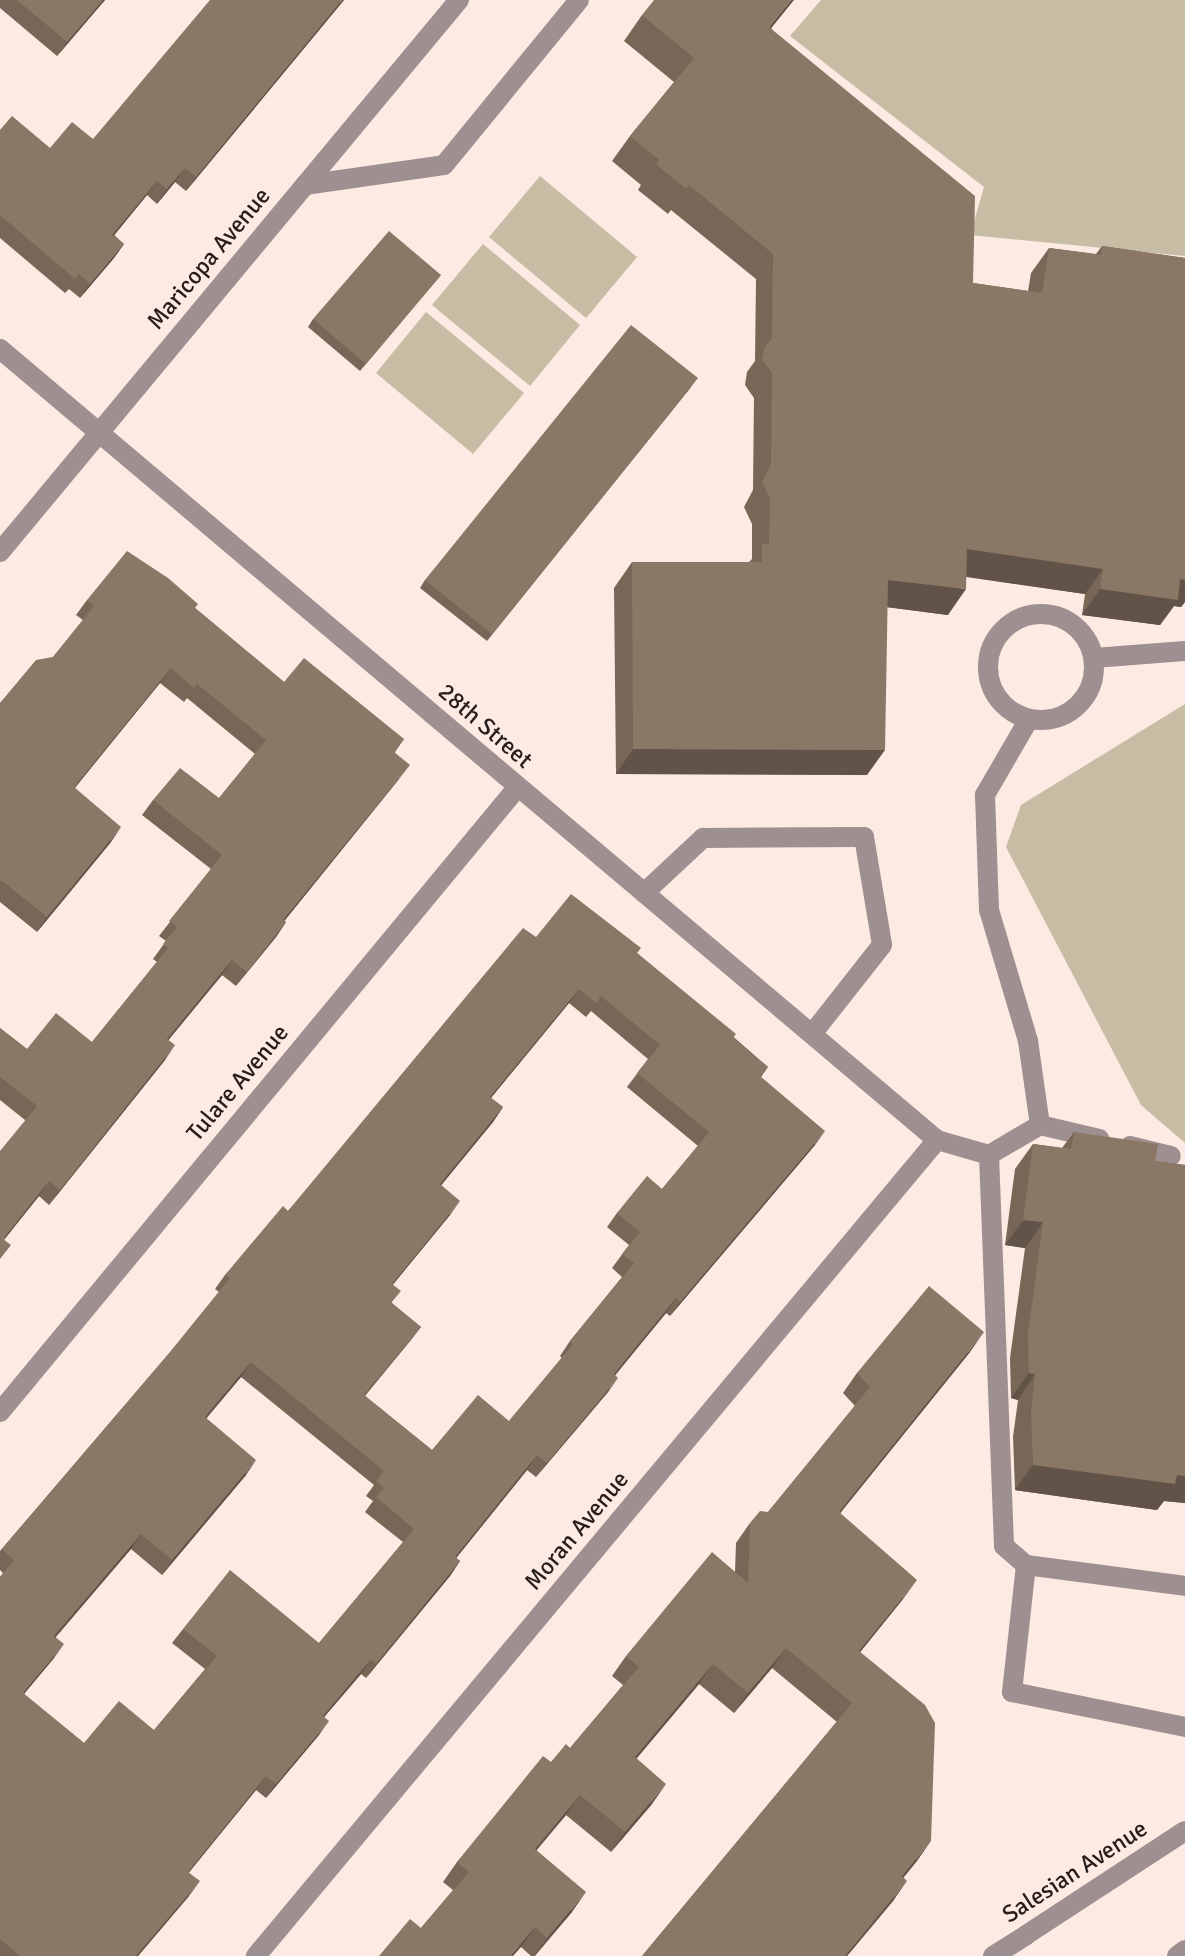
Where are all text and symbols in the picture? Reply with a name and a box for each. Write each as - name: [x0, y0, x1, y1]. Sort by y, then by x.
- street label: Maricopa Avenue: [141, 182, 277, 336]
- street label: 28th Street: [432, 677, 538, 775]
- street label: Tulare Avenue: [181, 1019, 295, 1147]
- street label: Moran Avenue: [519, 1466, 635, 1596]
- street label: Salesian Avenue: [997, 1814, 1153, 1930]

